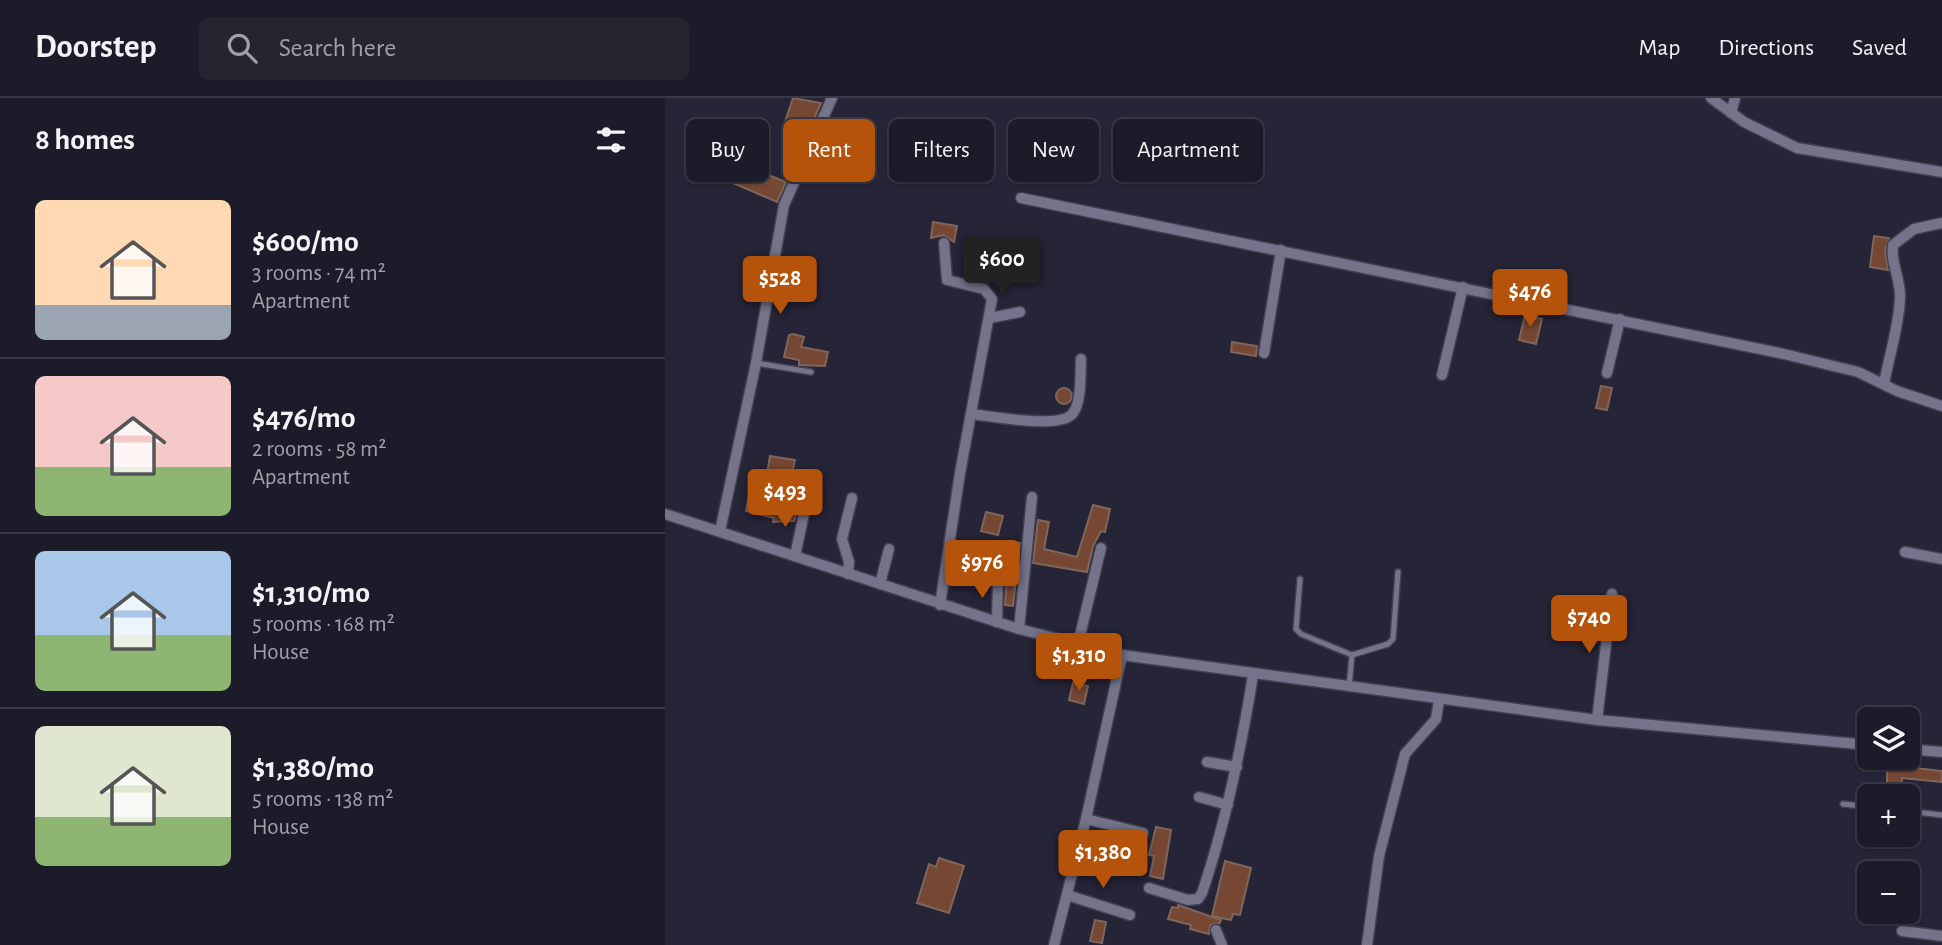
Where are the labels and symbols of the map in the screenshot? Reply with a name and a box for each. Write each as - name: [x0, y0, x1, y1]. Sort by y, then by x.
- pin: $600: [961, 238, 1043, 297]
- pin: $528: [739, 256, 821, 316]
- pin: $476: [1489, 270, 1571, 329]
- pin: $493: [744, 470, 826, 529]
- pin: $976: [941, 540, 1023, 600]
- pin: $740: [1548, 596, 1630, 655]
- pin: $1,310: [1022, 634, 1136, 693]
- pin: $1,380: [1046, 830, 1160, 890]

